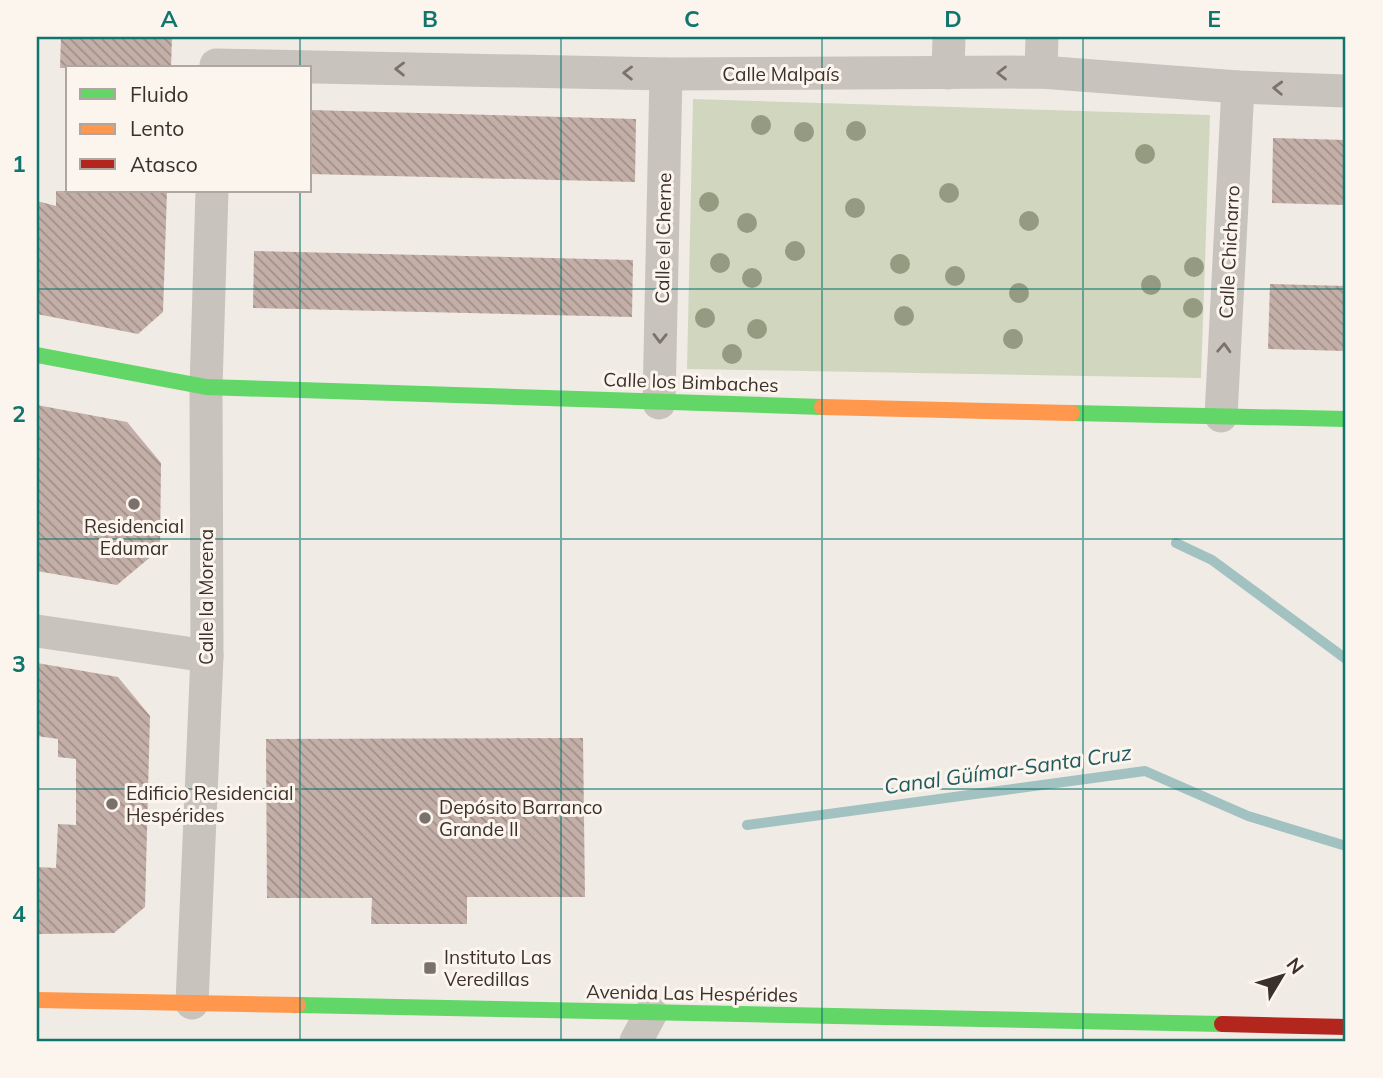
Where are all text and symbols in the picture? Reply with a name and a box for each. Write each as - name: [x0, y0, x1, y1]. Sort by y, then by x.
- text: A: [160, 4, 178, 33]
- text: B: [422, 4, 438, 33]
- text: C: [684, 4, 700, 33]
- text: D: [944, 4, 962, 33]
- text: E: [1207, 4, 1221, 33]
- one-way arrow: [394, 61, 405, 77]
- street label: Calle Malpaís: [722, 62, 840, 86]
- one-way arrow: [996, 65, 1007, 81]
- legend: [66, 66, 312, 192]
- one-way arrow: [622, 66, 633, 81]
- text: Fluido: [130, 81, 189, 107]
- one-way arrow: [1272, 81, 1283, 96]
- text: Lento: [130, 115, 184, 141]
- text: 1: [12, 149, 26, 178]
- text: Atasco: [130, 151, 198, 177]
- street label: Calle el Cherne: [650, 172, 676, 304]
- street label: Calle Chicharro: [1214, 185, 1244, 319]
- one-way arrow: [653, 333, 668, 344]
- one-way arrow: [1217, 342, 1232, 353]
- street label: Calle los Bimbaches: [603, 367, 779, 397]
- text: 2: [12, 399, 26, 428]
- marker: Residencial Edumar: [126, 496, 142, 512]
- place label: Residencial Edumar: [84, 514, 184, 560]
- street label: Calle la Morena: [194, 529, 218, 665]
- text: 3: [12, 649, 26, 678]
- water label: Canal Güímar-Santa Cruz: [882, 739, 1133, 799]
- place label: Edificio Residencial Hespérides: [126, 781, 294, 827]
- place label: Depósito Barranco Grande II: [439, 795, 603, 841]
- marker: Edificio Residencial Hespérides: [104, 796, 120, 812]
- marker: Depósito Barranco Grande II: [417, 810, 433, 826]
- text: 4: [12, 899, 26, 928]
- north arrow: [1246, 942, 1316, 1012]
- place label: Instituto Las Veredillas: [444, 945, 552, 991]
- text: N: [1282, 952, 1309, 979]
- marker: Instituto Las Veredillas: [422, 960, 438, 976]
- street label: Avenida Las Hespérides: [586, 979, 798, 1007]

